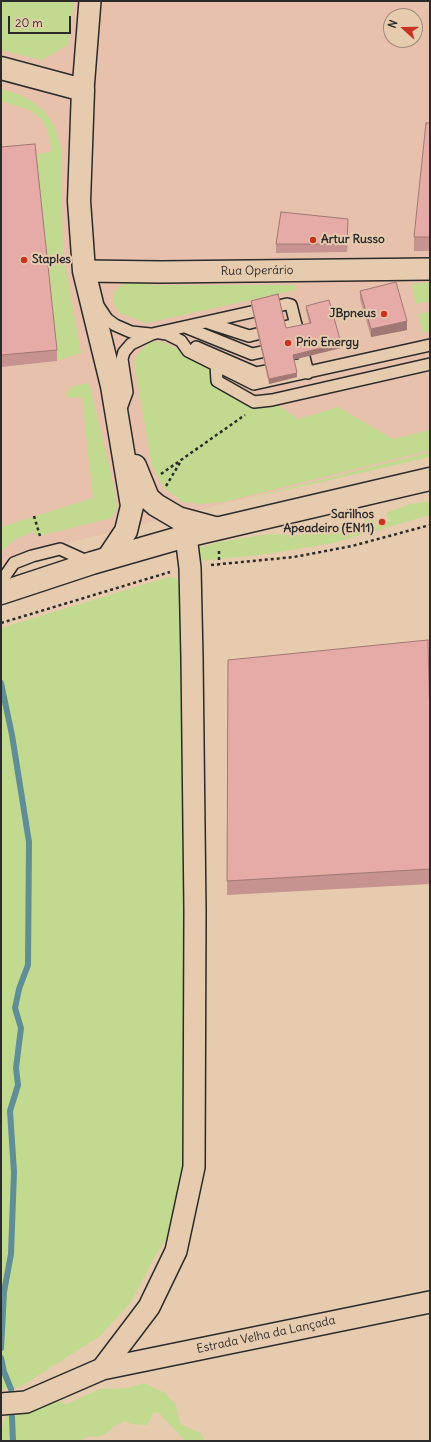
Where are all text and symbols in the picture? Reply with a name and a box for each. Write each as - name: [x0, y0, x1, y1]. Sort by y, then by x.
- scale bar: [10, 8, 73, 34]
- north arrow: [383, 8, 423, 48]
- text: 20 m: [15, 15, 43, 30]
- text: N: [385, 18, 401, 30]
- place label: Artur Russo: [321, 233, 385, 247]
- marker: Artur Russo: [308, 235, 318, 245]
- place label: Staples: [32, 253, 71, 267]
- marker: Staples: [19, 255, 29, 265]
- street label: Rua Operário: [220, 263, 294, 279]
- place label: JBpneus: [329, 307, 376, 321]
- marker: JBpneus: [379, 309, 389, 319]
- place label: Prio Energy: [296, 336, 359, 350]
- marker: Prio Energy: [283, 338, 293, 348]
- place label: Sarilhos Apeadeiro (EN11): [284, 508, 374, 536]
- marker: Sarilhos Apeadeiro (EN11): [377, 517, 387, 527]
- street label: Estrada Velha da Lançada: [195, 1313, 337, 1357]

